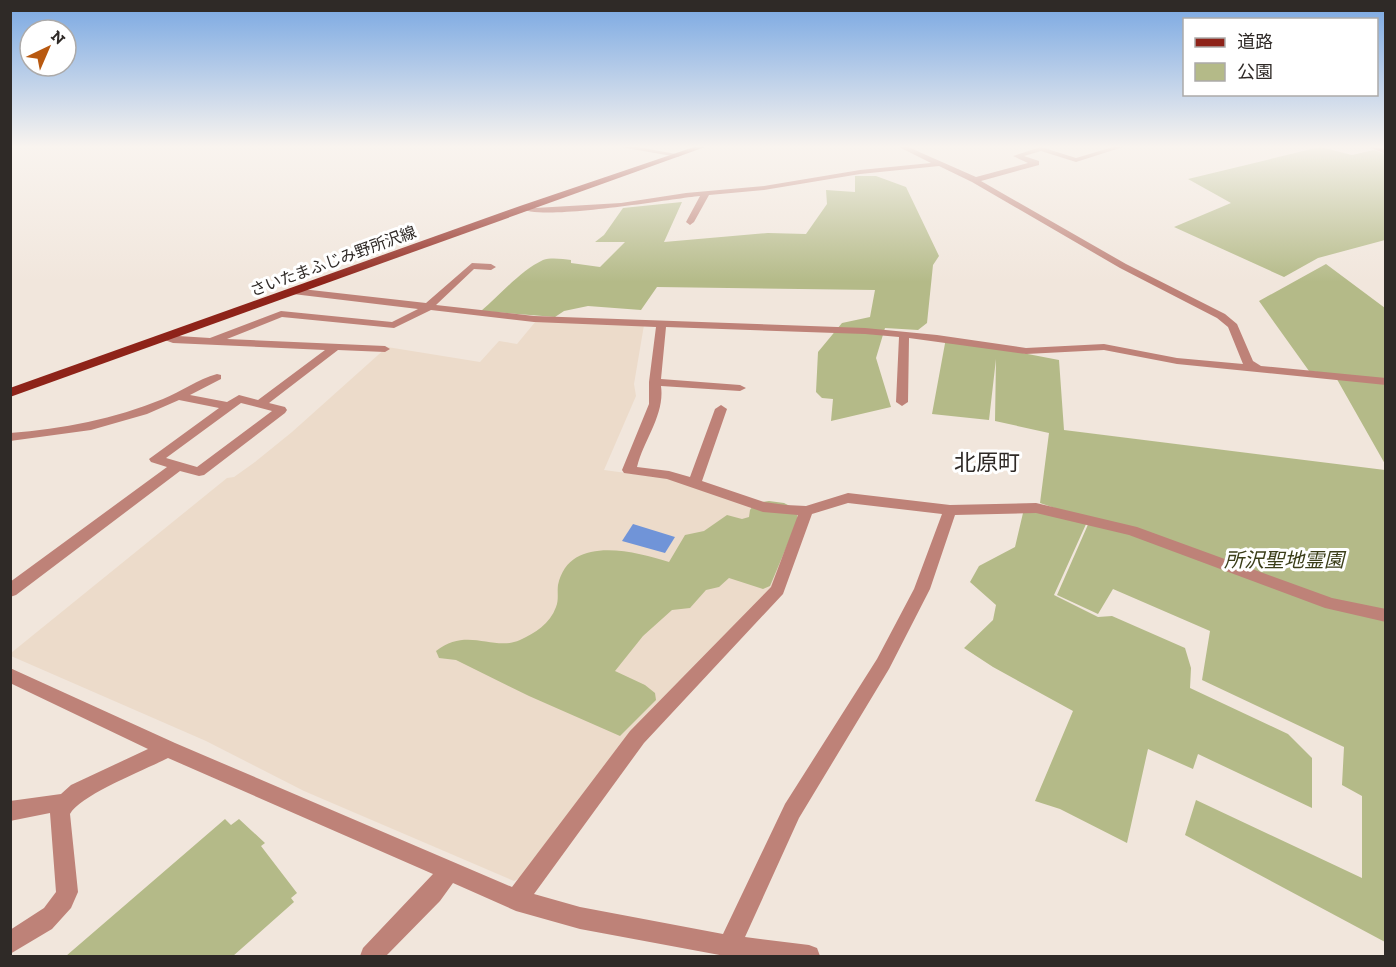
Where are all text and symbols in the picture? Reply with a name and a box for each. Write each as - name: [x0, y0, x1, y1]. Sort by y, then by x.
- north arrow: [18, 18, 78, 78]
- legend: [1183, 18, 1378, 96]
- text: N: [47, 27, 69, 49]
- text: 道路: [1237, 31, 1273, 53]
- text: 公園: [1237, 61, 1273, 83]
- street label: さいたまふじみ野所沢線: [247, 222, 419, 300]
- district label: 北原町: [954, 449, 1020, 476]
- park label: 所沢聖地霊園: [1224, 548, 1347, 572]

